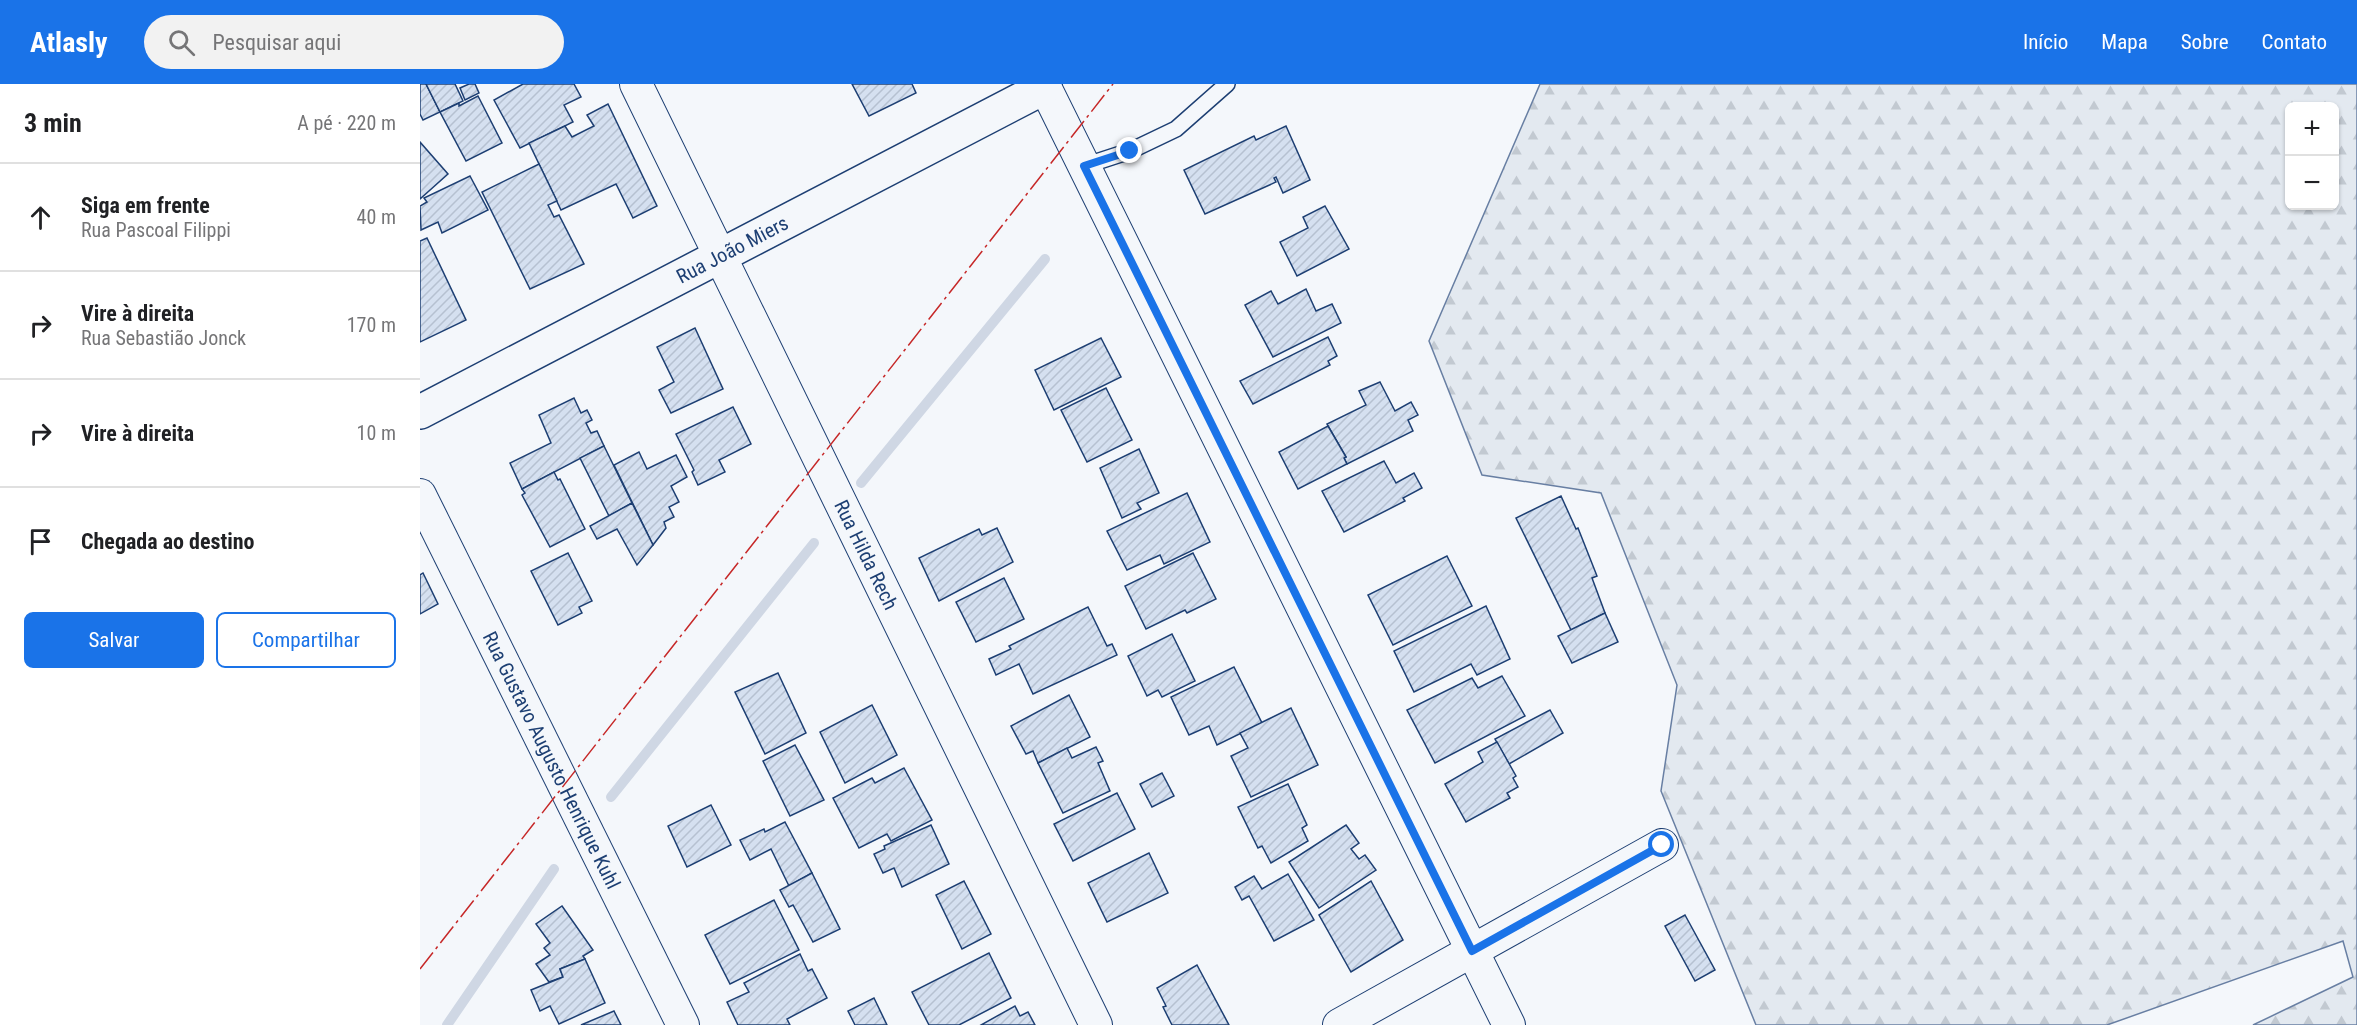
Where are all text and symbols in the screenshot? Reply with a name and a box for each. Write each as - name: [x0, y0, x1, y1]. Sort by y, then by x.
- search box: [144, 15, 564, 69]
- text: Atlasly: [30, 26, 108, 59]
- icon: search: [165, 26, 198, 59]
- text: Pesquisar aqui: [213, 30, 341, 55]
- text: Início: [2023, 30, 2068, 54]
- text: Mapa: [2101, 30, 2148, 54]
- text: Sobre: [2181, 30, 2229, 54]
- text: Contato: [2262, 30, 2327, 54]
- map controls: [2285, 102, 2339, 210]
- button: +: [2285, 102, 2339, 156]
- text: 3 min: [24, 108, 82, 138]
- text: A pé · 220 m: [297, 111, 396, 135]
- route end: [1116, 137, 1142, 163]
- button: −: [2285, 156, 2339, 210]
- text: Siga em frente: [81, 193, 210, 218]
- icon: ahead: [24, 201, 57, 234]
- text: 40 m: [357, 205, 396, 229]
- street label: Rua João Miers: [672, 211, 792, 289]
- text: Rua Pascoal Filippi: [81, 218, 231, 242]
- text: Vire à direita: [81, 301, 194, 326]
- icon: right: [24, 309, 57, 342]
- text: 170 m: [347, 313, 396, 337]
- text: Rua Sebastião Jonck: [81, 326, 246, 350]
- icon: right: [24, 417, 57, 450]
- text: Vire à direita: [81, 421, 194, 446]
- text: 10 m: [357, 421, 396, 445]
- street label: Rua Hilda Rech: [829, 496, 903, 614]
- icon: arrive: [24, 525, 57, 558]
- text: Chegada ao destino: [81, 529, 255, 554]
- button: Salvar: [24, 612, 204, 668]
- button: Compartilhar: [216, 612, 396, 668]
- street label: Rua Gustavo Augusto Henrique Kuhl: [478, 628, 625, 893]
- route start: [1648, 831, 1674, 857]

